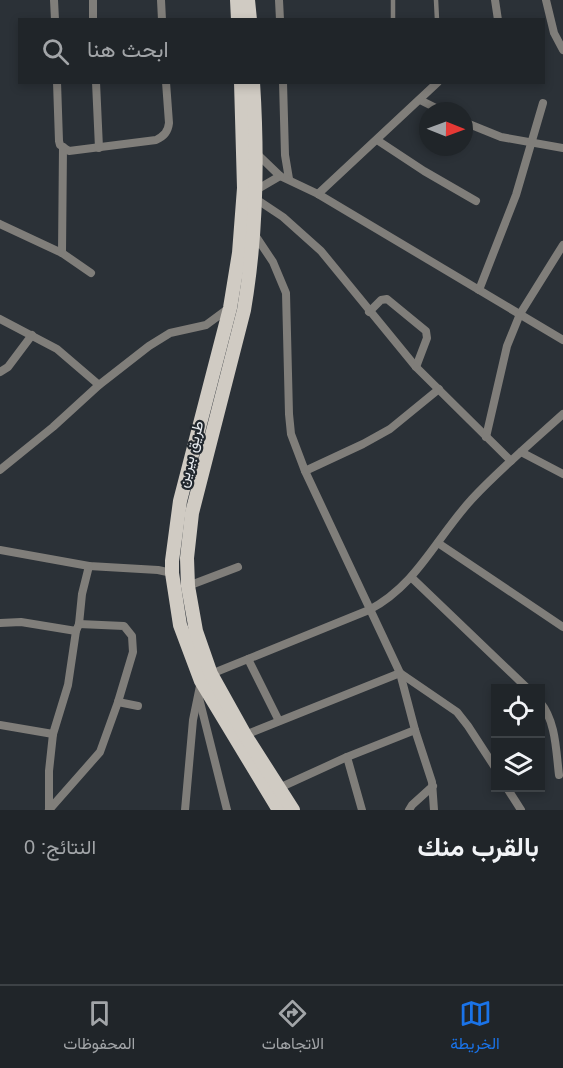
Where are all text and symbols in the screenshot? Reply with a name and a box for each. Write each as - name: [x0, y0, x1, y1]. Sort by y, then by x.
- search box: [18, 18, 545, 84]
- icon: search: [39, 35, 72, 68]
- text: ابحث هنا: [87, 37, 169, 62]
- north arrow: [419, 102, 473, 156]
- street label: طريق بيرين: [174, 419, 208, 490]
- map controls: [491, 684, 545, 792]
- button: locate: [491, 684, 545, 738]
- button: layers: [491, 738, 545, 792]
- text: بالقرب منك: [418, 832, 539, 862]
- text: النتائج: 0: [24, 836, 96, 858]
- tab: المحفوظات: [63, 997, 135, 1058]
- tab: الاتجاهات: [262, 997, 324, 1058]
- tab: الخريطة: [450, 997, 500, 1058]

